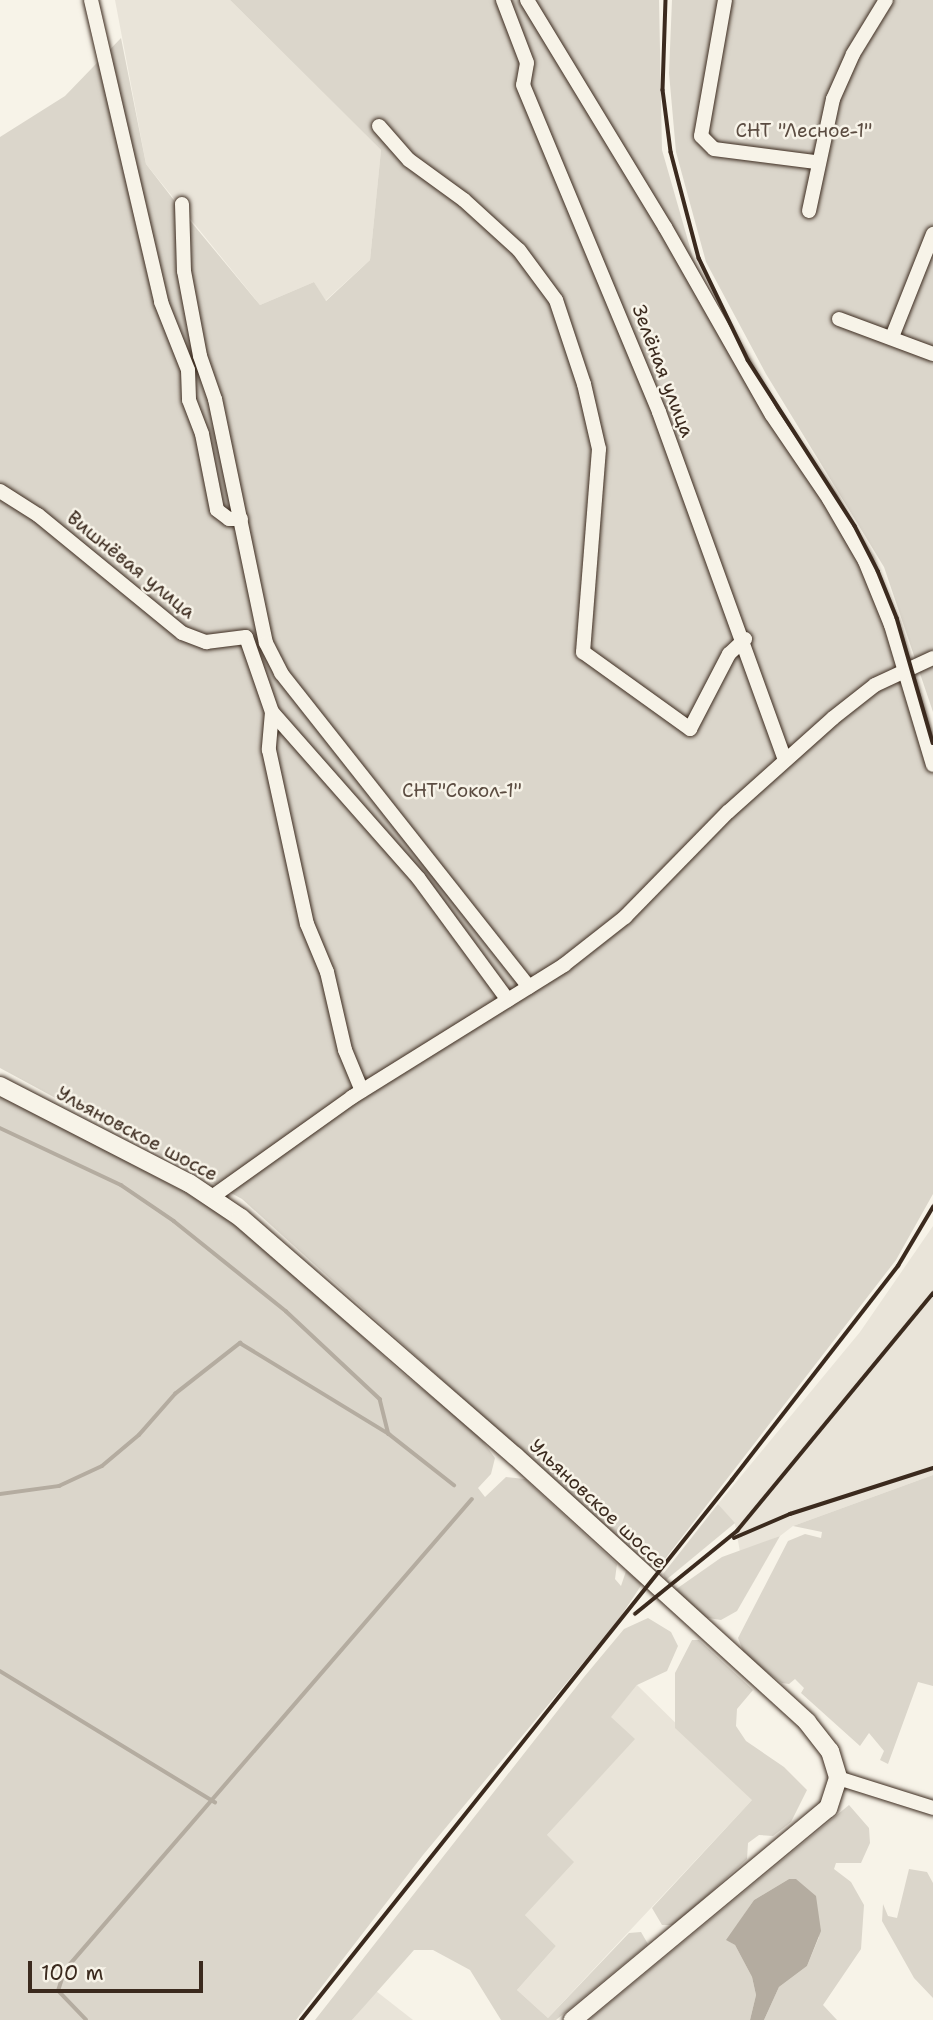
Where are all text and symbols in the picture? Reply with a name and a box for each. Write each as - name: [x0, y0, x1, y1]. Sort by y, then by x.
- park label: СНТ "Лесное-1": [735, 120, 873, 142]
- street label: Зелёная улица: [627, 301, 699, 441]
- street label: Вишнёвая улица: [62, 506, 200, 624]
- park label: СНТ"Сокол-1": [402, 780, 522, 802]
- street label: Ульяновское шоссе: [53, 1082, 221, 1186]
- street label: Ульяновское шоссе: [525, 1435, 671, 1573]
- scale bar: [32, 1946, 206, 1990]
- text: 100 m: [41, 1959, 104, 1987]

